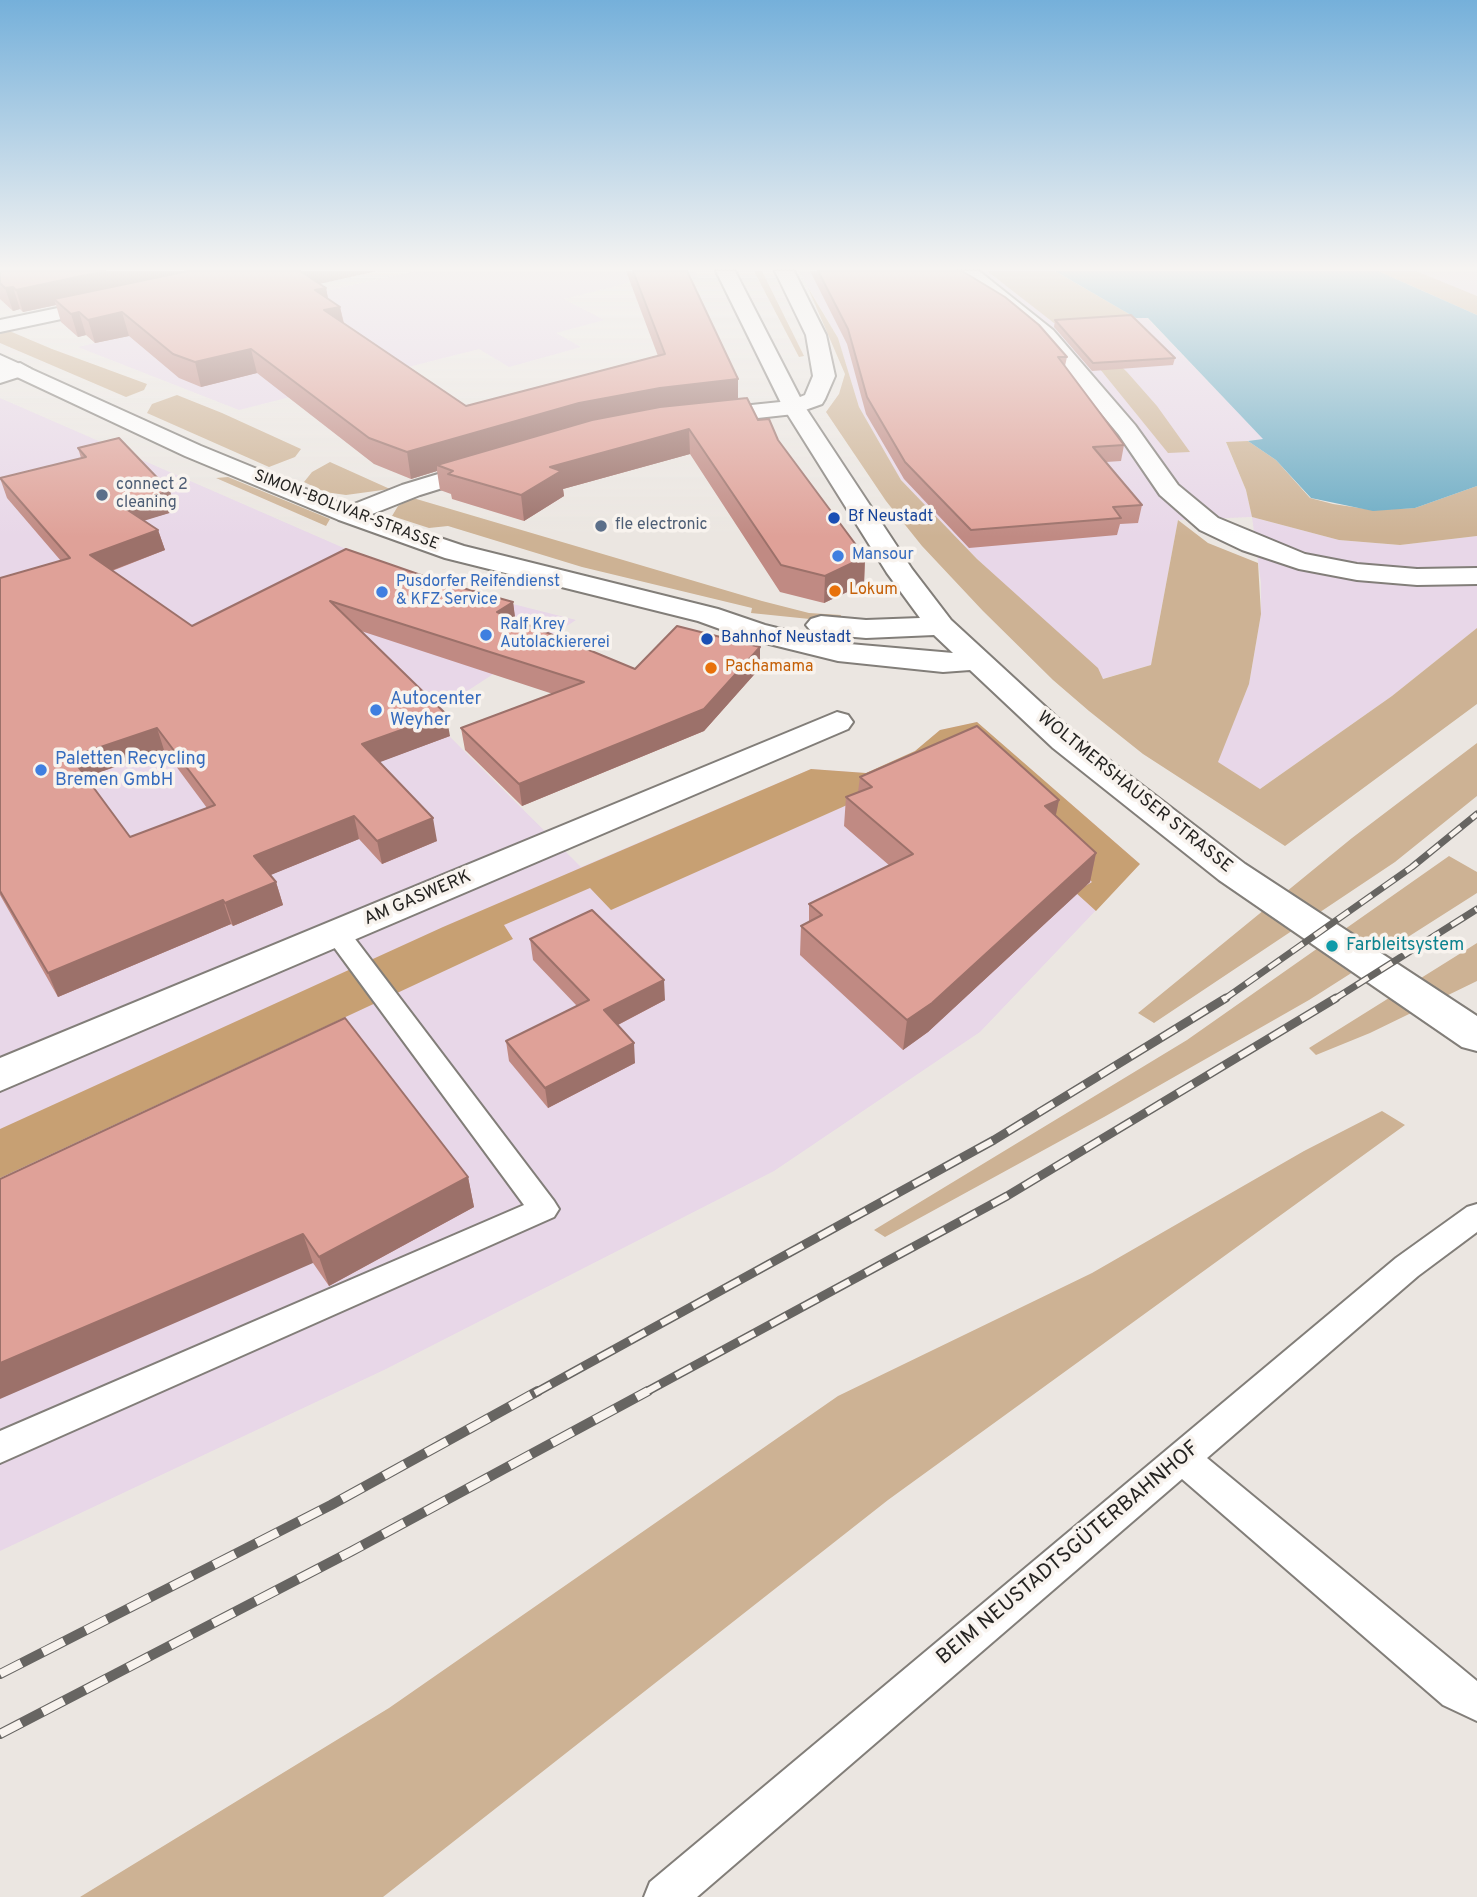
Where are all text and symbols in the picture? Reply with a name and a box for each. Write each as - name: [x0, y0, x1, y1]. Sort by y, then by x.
- street label: SIMON-BOLIVAR-STRASSE: [251, 467, 441, 555]
- place label: connect 2 cleaning: [116, 476, 188, 514]
- marker: connect 2 cleaning: [94, 487, 110, 503]
- place label: Bf Neustadt: [848, 508, 933, 528]
- marker: Bf Neustadt: [826, 510, 842, 526]
- place label: fle electronic: [615, 516, 708, 536]
- marker: fle electronic: [593, 518, 609, 534]
- place label: Mansour: [852, 546, 914, 566]
- marker: Mansour: [830, 548, 846, 564]
- place label: Pusdorfer Reifendienst & KFZ Service: [396, 573, 560, 611]
- place label: Lokum: [849, 581, 898, 601]
- marker: Lokum: [827, 583, 843, 599]
- marker: Pusdorfer Reifendienst & KFZ Service: [374, 584, 390, 600]
- place label: Ralf Krey Autolackiererei: [500, 616, 610, 654]
- marker: Ralf Krey Autolackiererei: [478, 627, 494, 643]
- place label: Bahnhof Neustadt: [721, 629, 851, 649]
- marker: Bahnhof Neustadt: [699, 631, 715, 647]
- place label: Pachamama: [725, 658, 813, 678]
- marker: Pachamama: [703, 660, 719, 676]
- place label: Autocenter Weyher: [390, 689, 482, 732]
- marker: Autocenter Weyher: [368, 702, 384, 718]
- street label: WOLTMERSHAUSER STRASSE: [1032, 707, 1236, 879]
- place label: Paletten Recycling Bremen GmbH: [55, 749, 206, 792]
- marker: Paletten Recycling Bremen GmbH: [33, 762, 49, 778]
- street label: AM GASWERK: [361, 867, 475, 931]
- place label: Farbleitsystem: [1346, 935, 1464, 957]
- marker: Farbleitsystem: [1324, 938, 1340, 954]
- street label: BEIM NEUSTADTSGÜTERBAHNHOF: [933, 1437, 1205, 1671]

